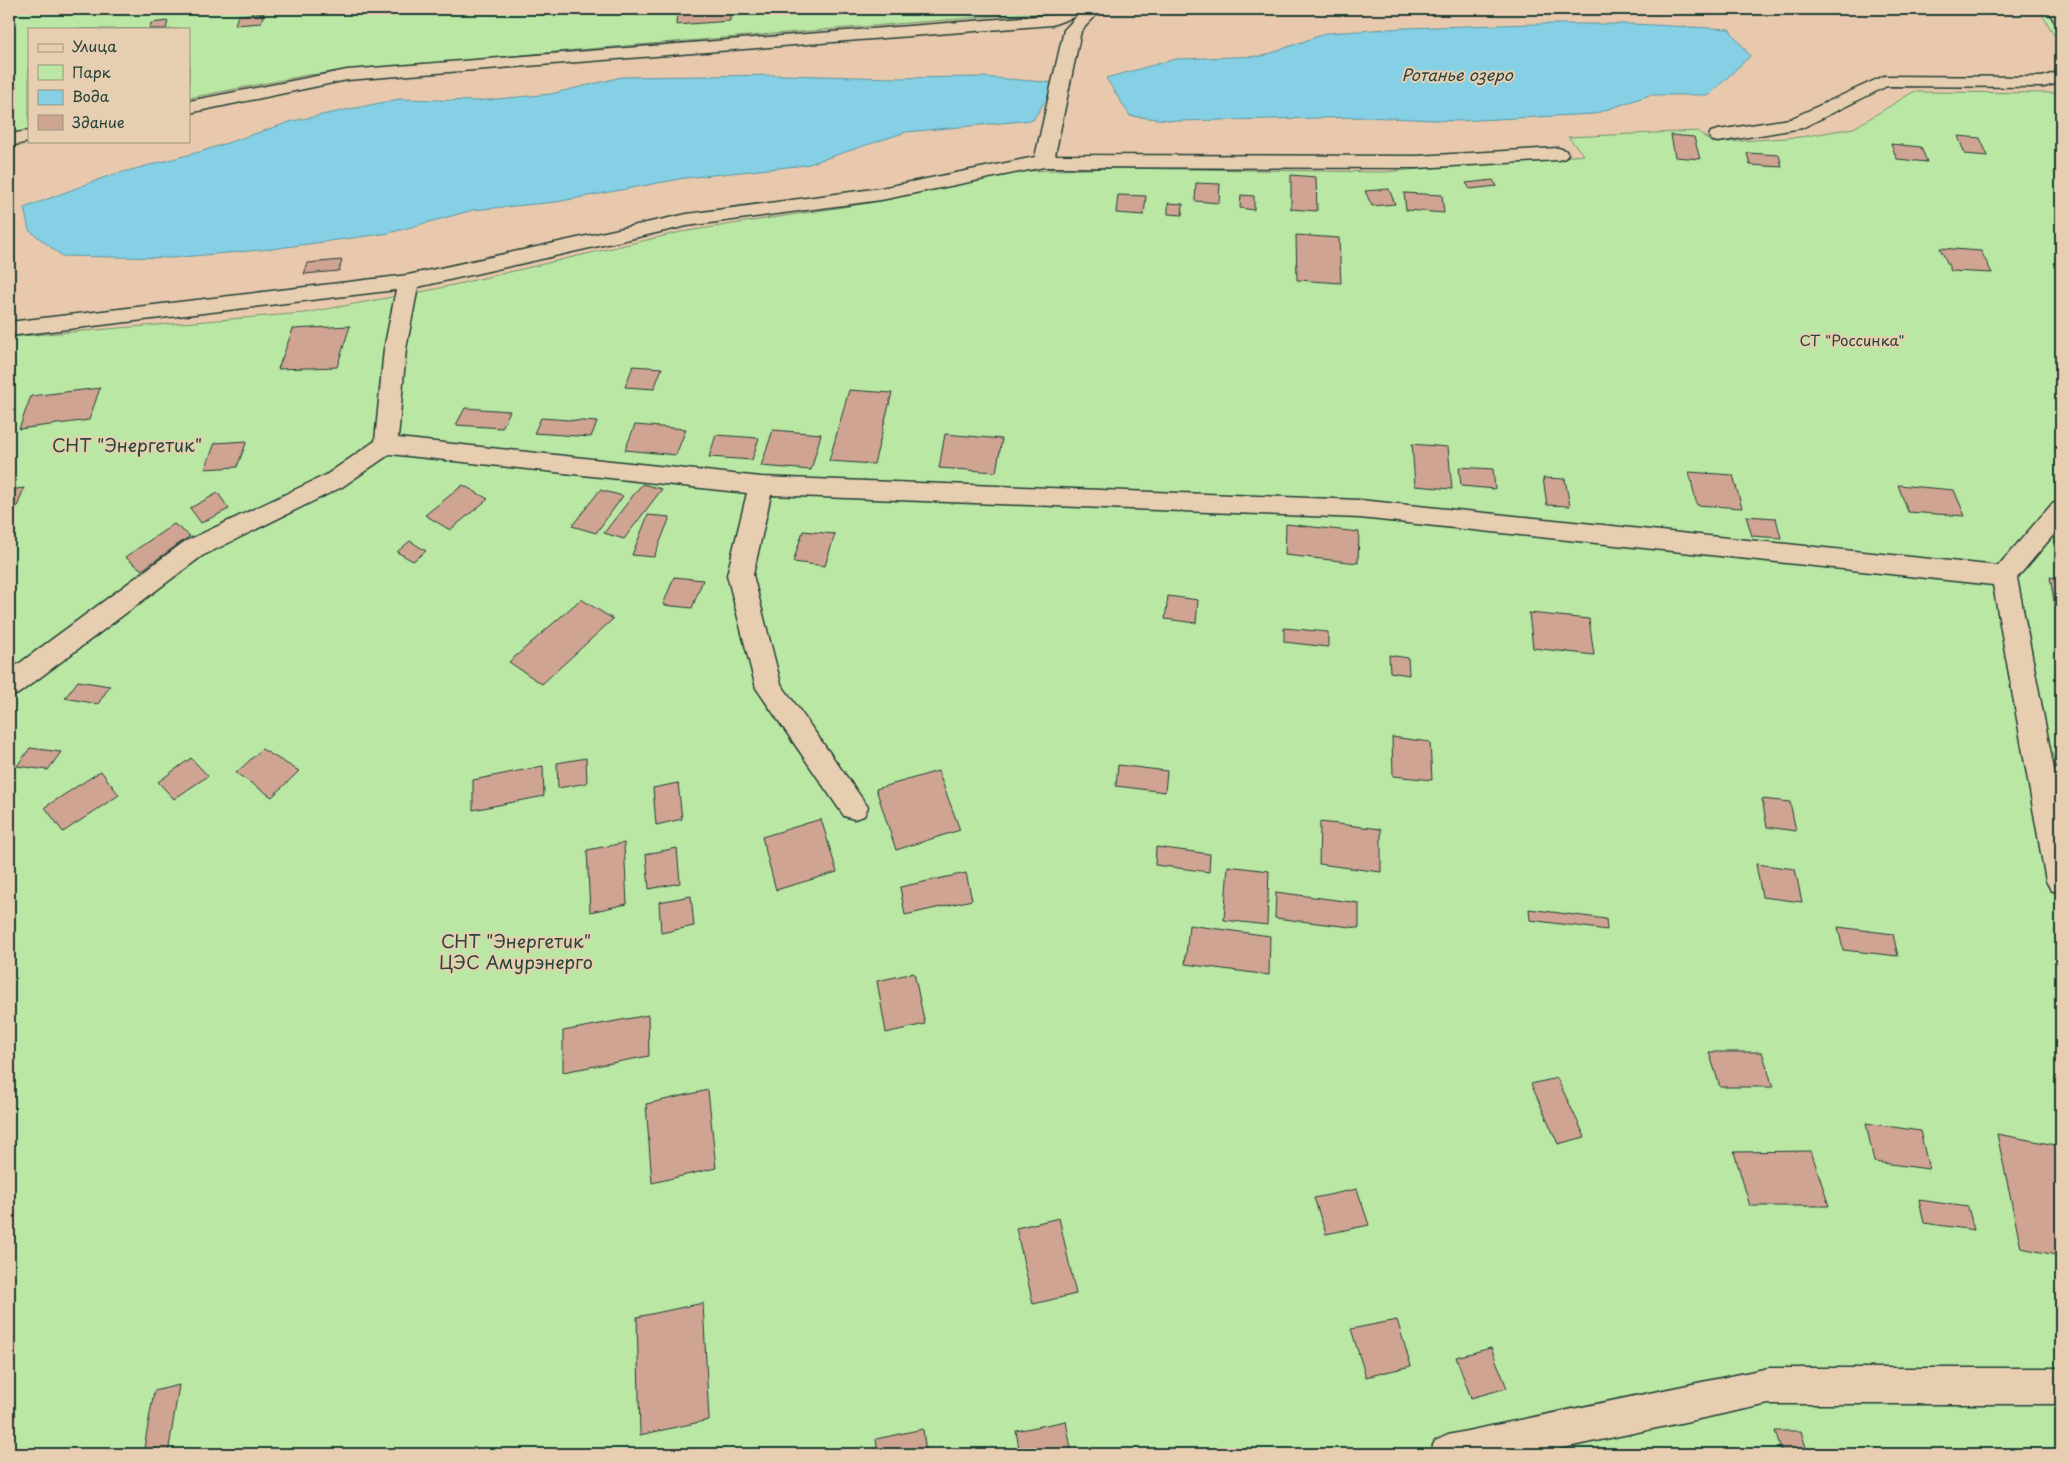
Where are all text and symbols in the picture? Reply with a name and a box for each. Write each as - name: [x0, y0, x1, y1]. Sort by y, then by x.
- legend: [28, 28, 190, 142]
- text: Улица: [72, 34, 117, 57]
- text: Парк: [72, 60, 111, 83]
- water label: Ротанье озеро: [1401, 62, 1514, 86]
- text: Вода: [72, 84, 110, 107]
- text: Здание: [72, 110, 125, 133]
- park label: СТ "Россинка": [1799, 328, 1905, 351]
- park label: СНТ "Энергетик": [52, 431, 202, 458]
- park label: СНТ "Энергетик" ЦЭС Амурэнерго: [439, 927, 593, 975]

